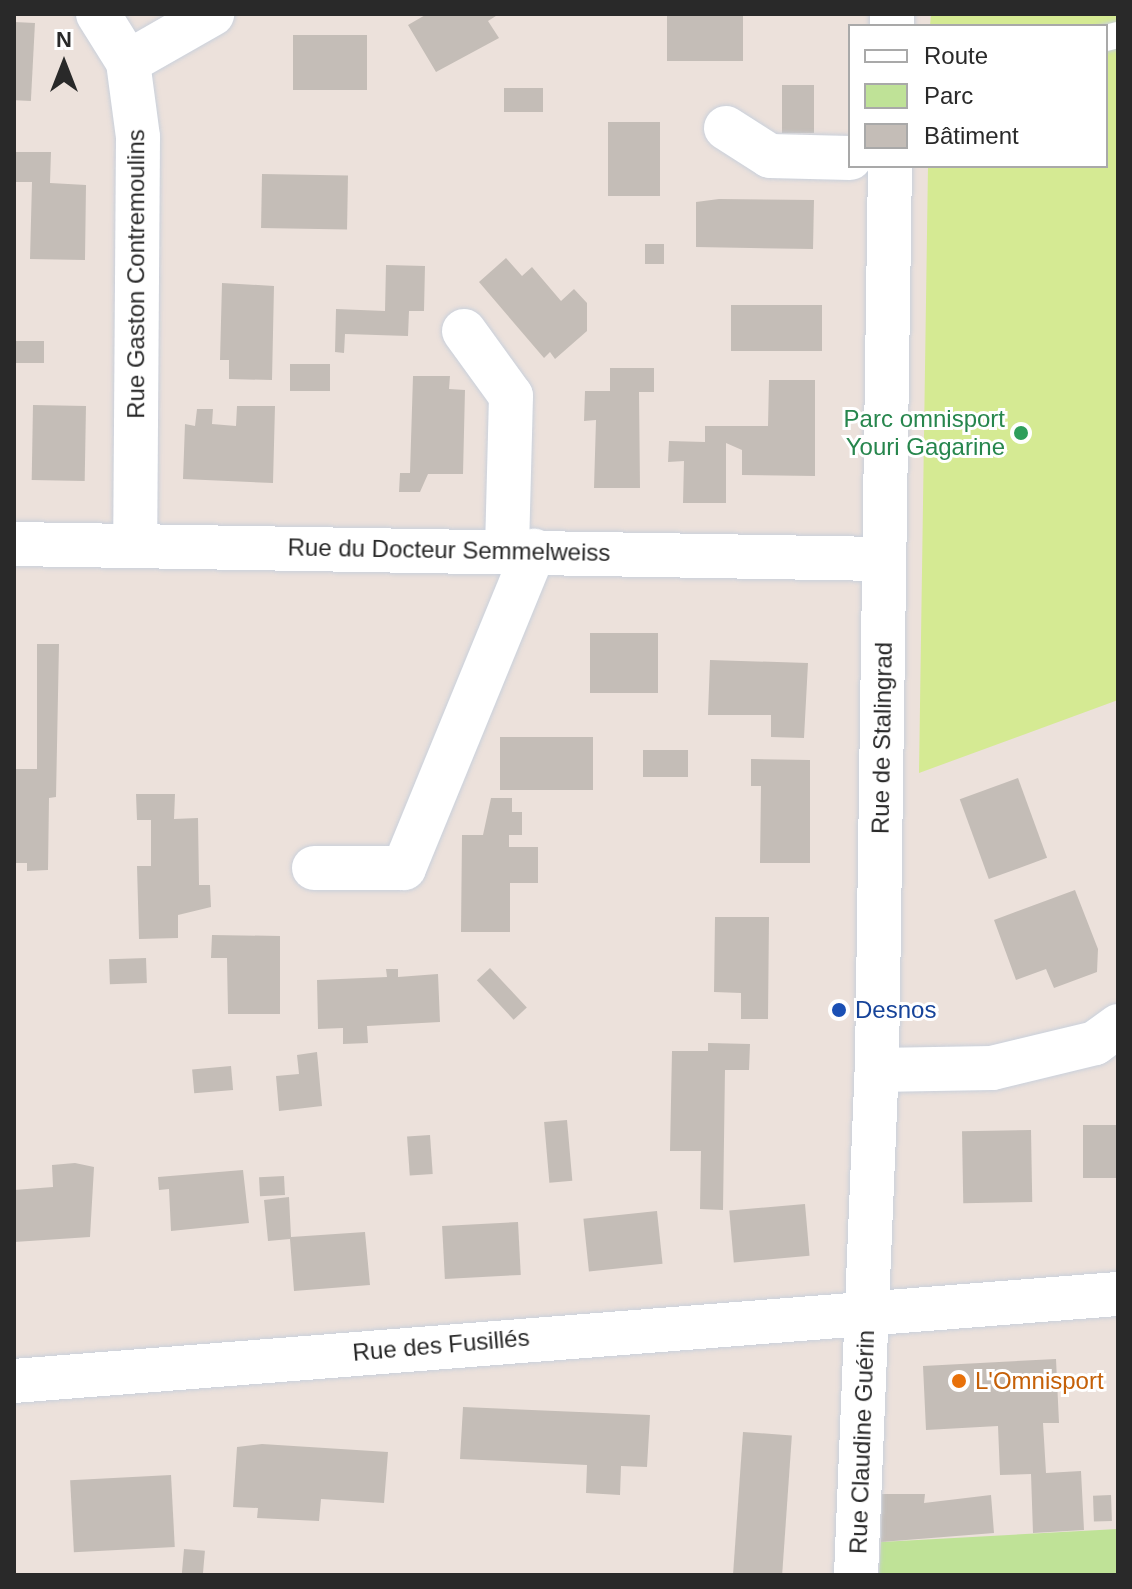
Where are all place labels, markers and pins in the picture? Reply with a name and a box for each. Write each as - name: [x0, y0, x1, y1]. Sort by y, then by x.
- place label: Parc omnisport Youri Gagarine: [844, 405, 1005, 461]
- marker: Parc omnisport Youri Gagarine: [1012, 424, 1030, 442]
- place label: Desnos: [855, 996, 936, 1024]
- marker: Desnos: [830, 1001, 848, 1019]
- place label: L'Omnisport: [975, 1367, 1104, 1395]
- marker: L'Omnisport: [950, 1372, 968, 1390]

